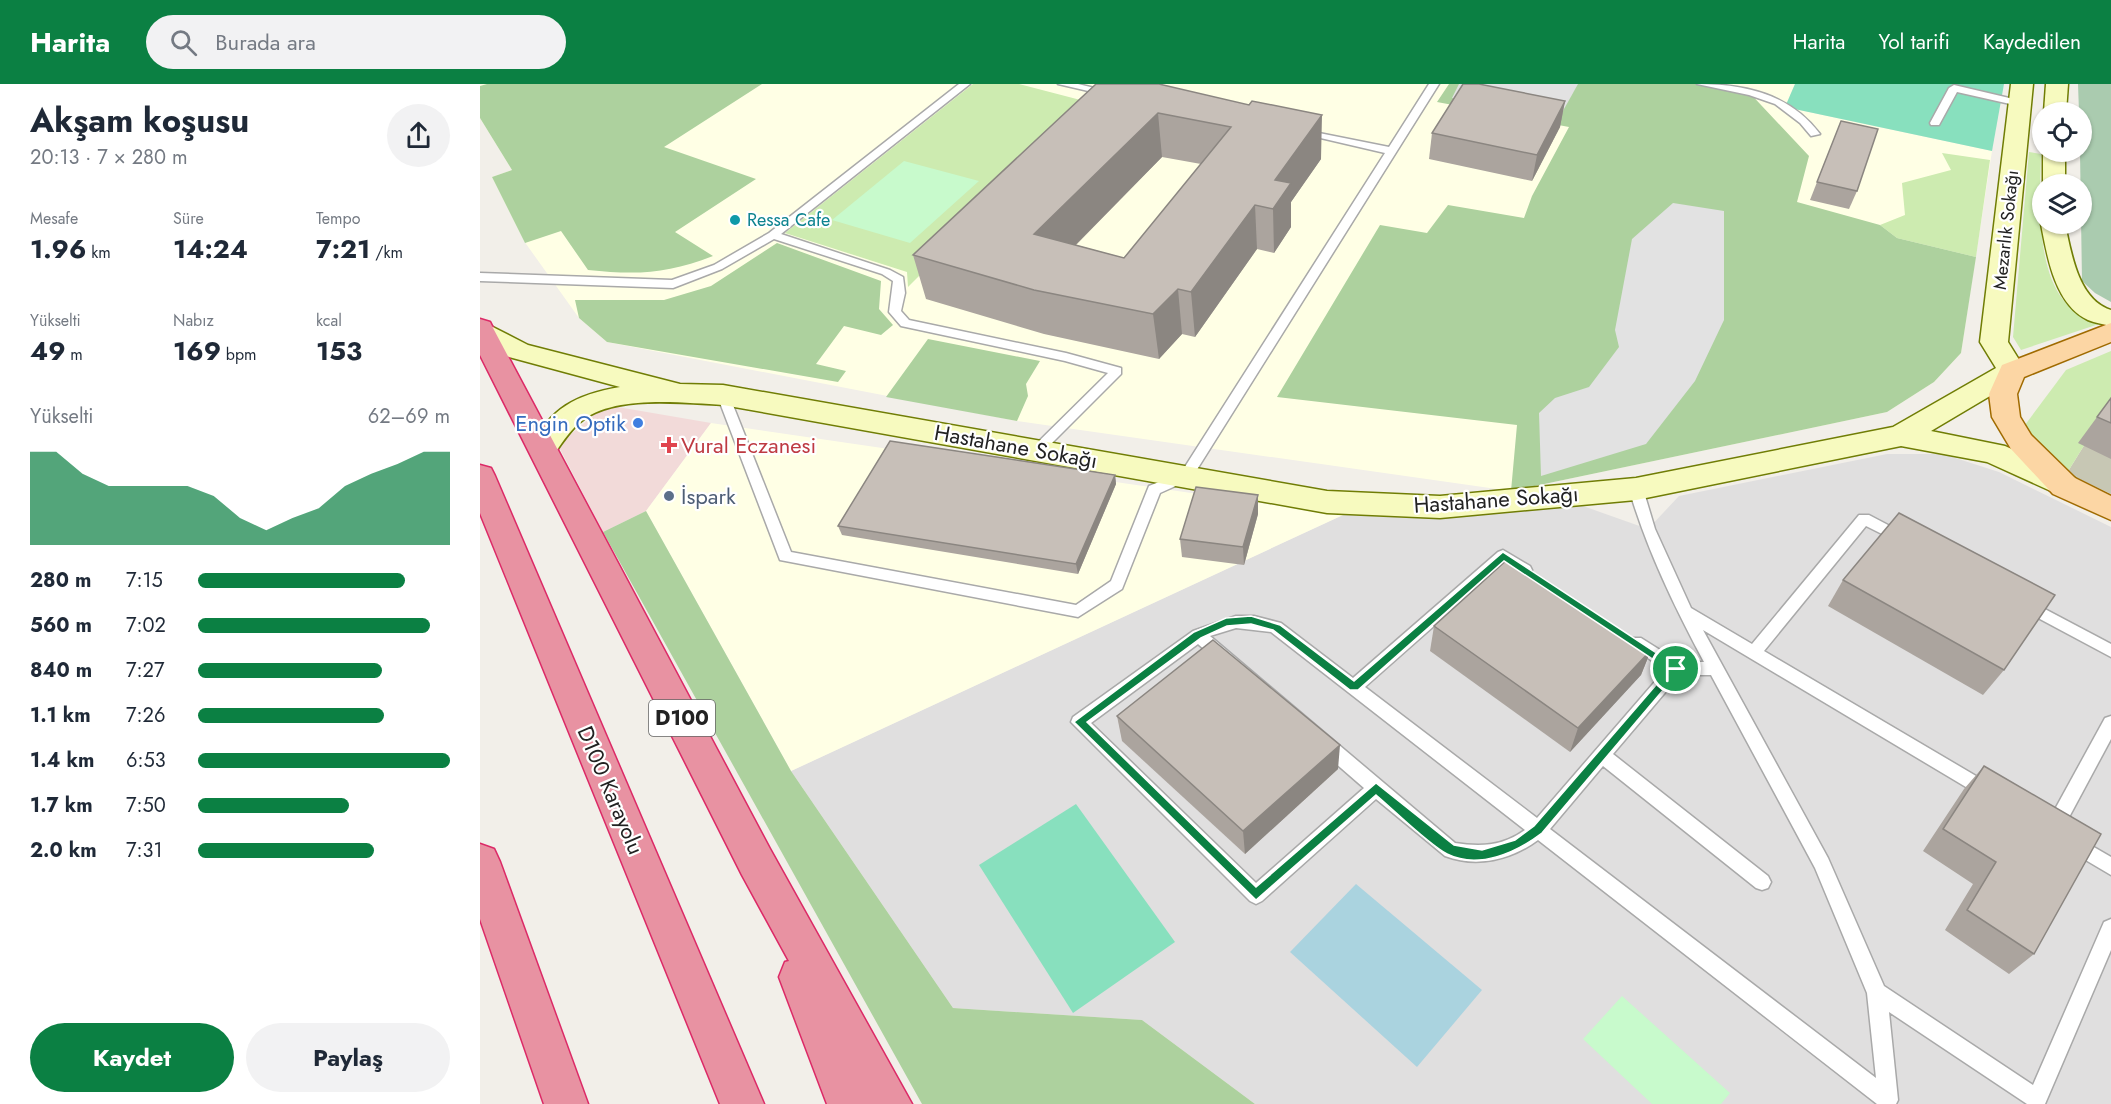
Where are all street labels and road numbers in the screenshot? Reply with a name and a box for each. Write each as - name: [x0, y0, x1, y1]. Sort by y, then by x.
- street label: Mezarlık Sokağı: [1987, 169, 2025, 291]
- street label: Hastahane Sokağı: [932, 416, 1100, 476]
- street label: Hastahane Sokağı: [1412, 477, 1580, 521]
- road number: D100: [649, 700, 715, 736]
- street label: D100 Karayolu: [570, 721, 652, 859]

